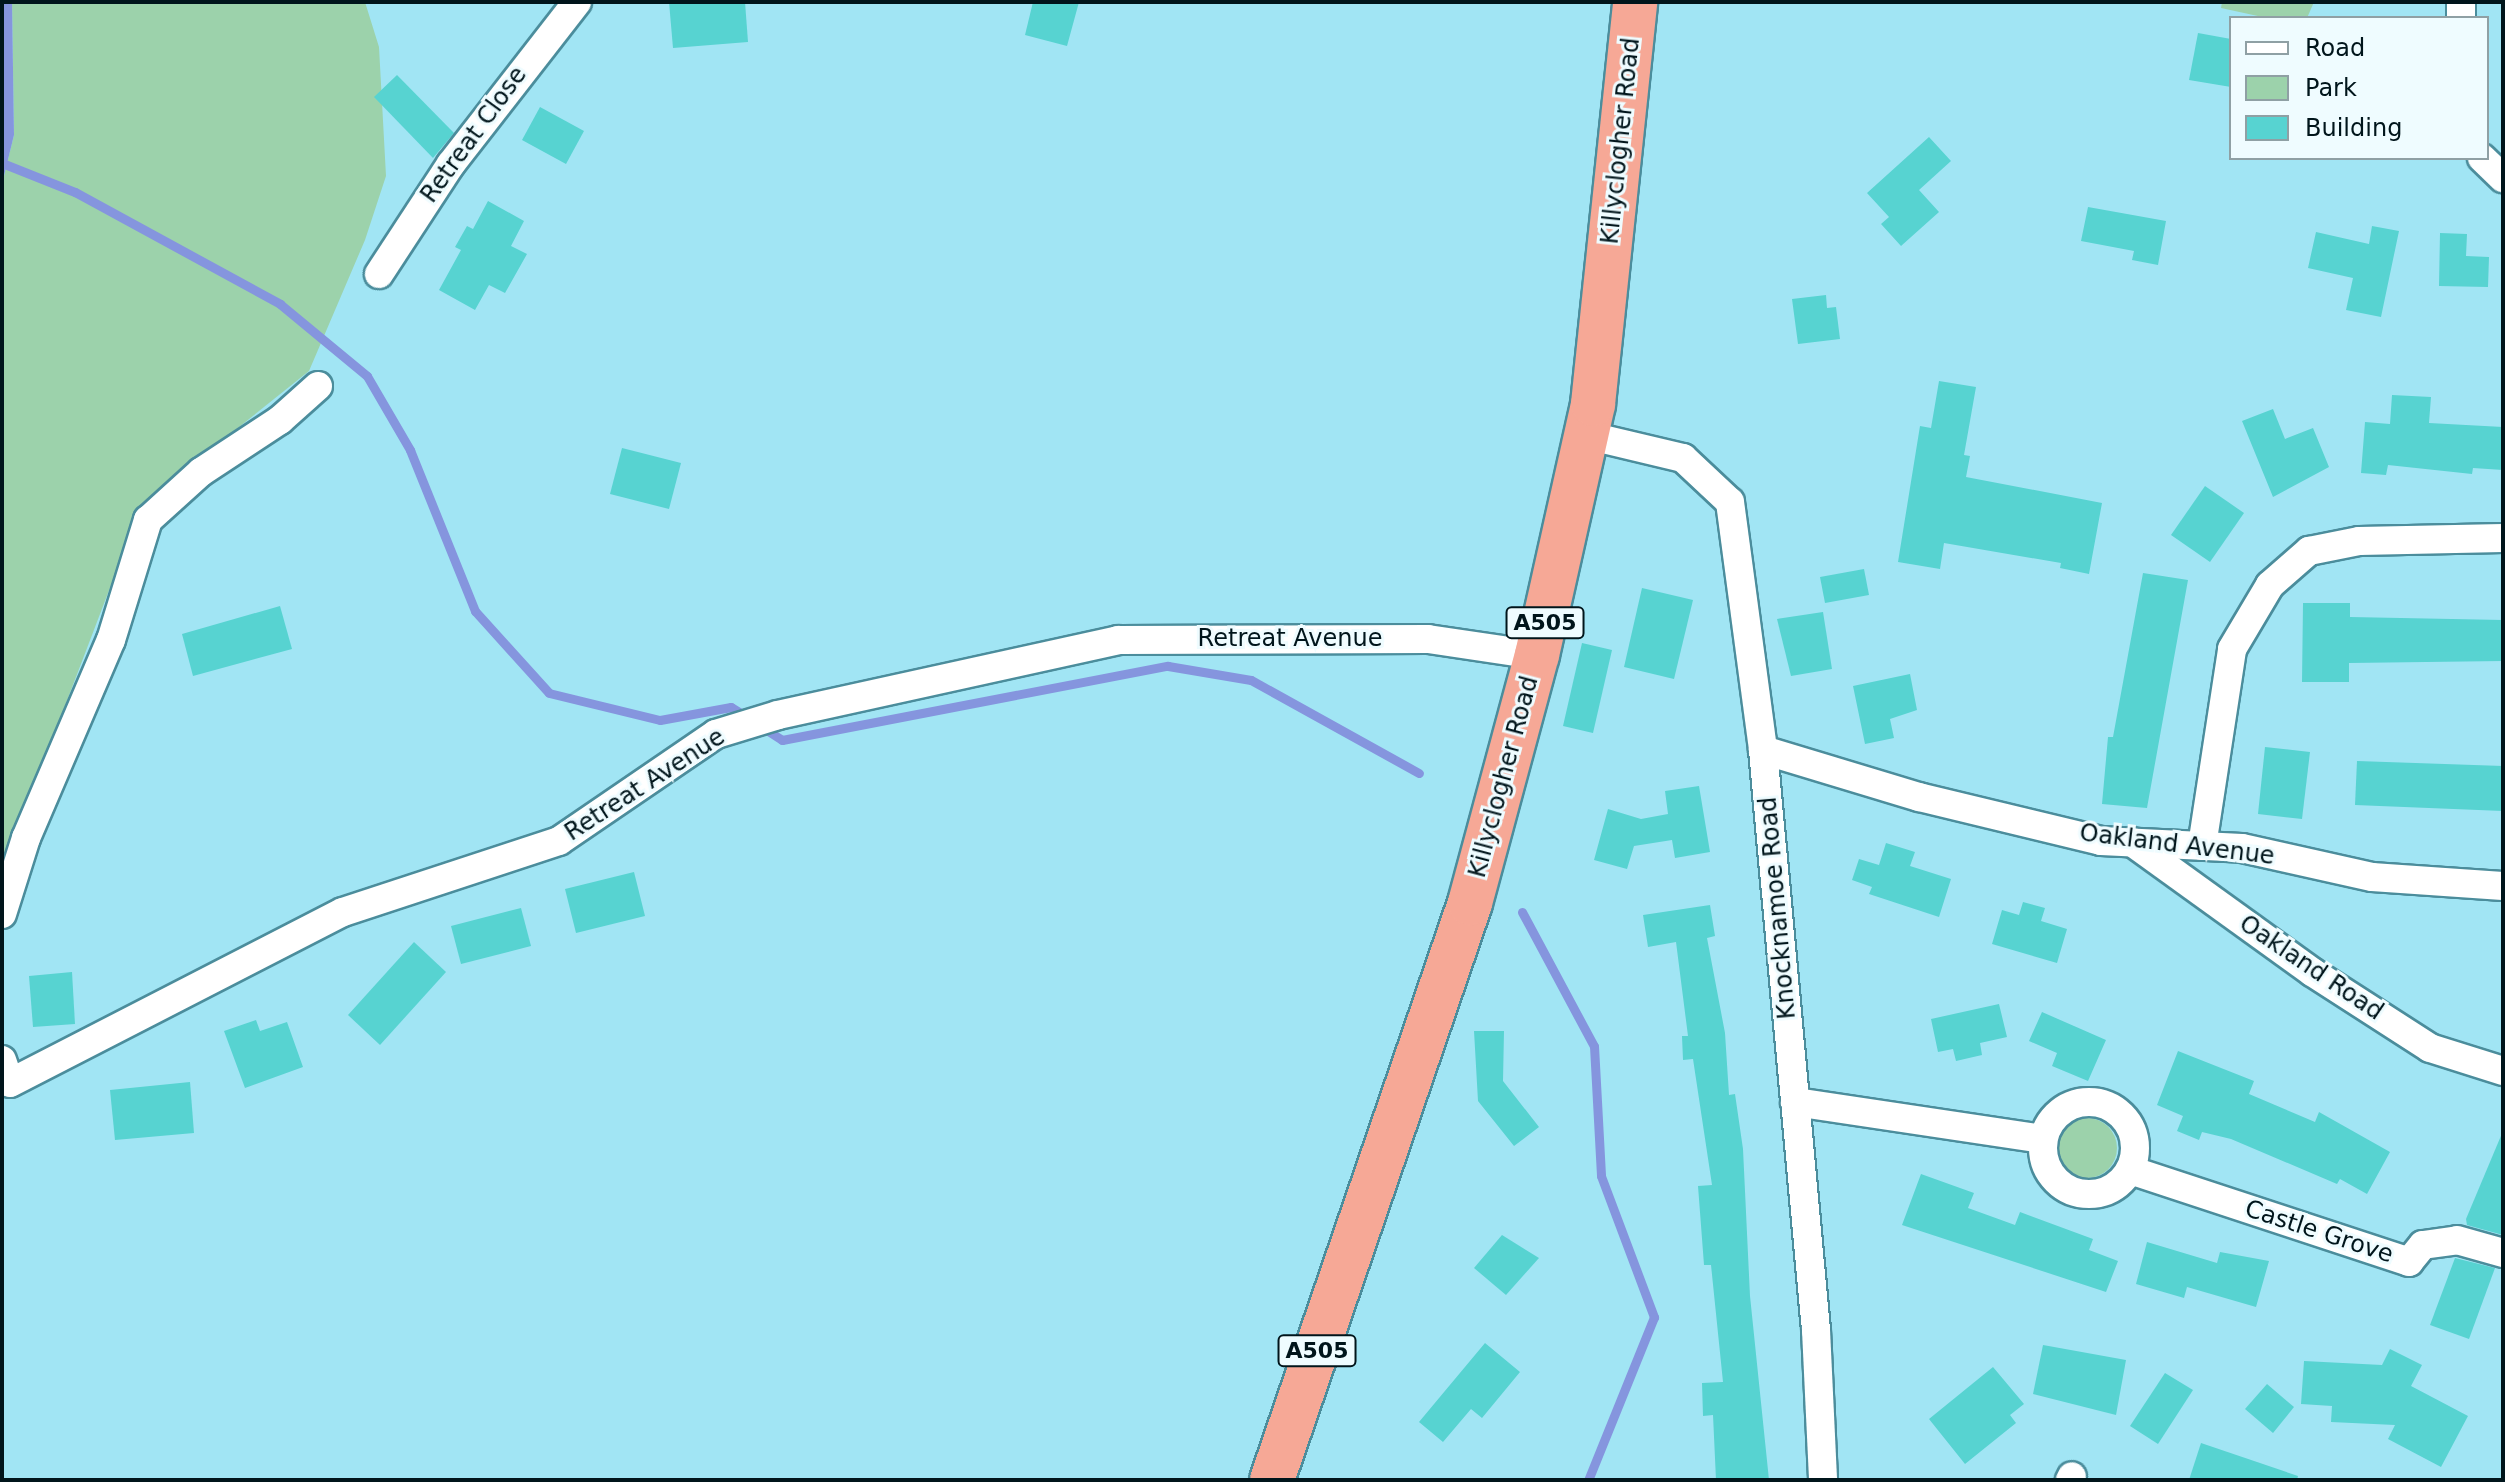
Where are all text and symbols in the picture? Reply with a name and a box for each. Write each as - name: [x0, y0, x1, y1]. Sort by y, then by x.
- legend: [2229, 16, 2489, 160]
- text: Road: [2305, 34, 2365, 62]
- street label: Killyclogher Road: [1596, 36, 1646, 246]
- street label: Retreat Close: [415, 61, 533, 209]
- text: Park: [2305, 74, 2357, 102]
- text: Building: [2305, 114, 2402, 142]
- road number: A505: [1505, 605, 1585, 641]
- street label: Retreat Avenue: [1198, 625, 1382, 653]
- street label: Killyclogher Road: [1463, 673, 1545, 881]
- street label: Retreat Avenue: [560, 723, 730, 847]
- street label: Knocknamoe Road: [1754, 796, 1802, 1020]
- street label: Oakland Avenue: [2078, 819, 2276, 871]
- street label: Oakland Road: [2234, 909, 2388, 1027]
- street label: Castle Grove: [2241, 1195, 2397, 1269]
- road number: A505: [1277, 1333, 1357, 1369]

